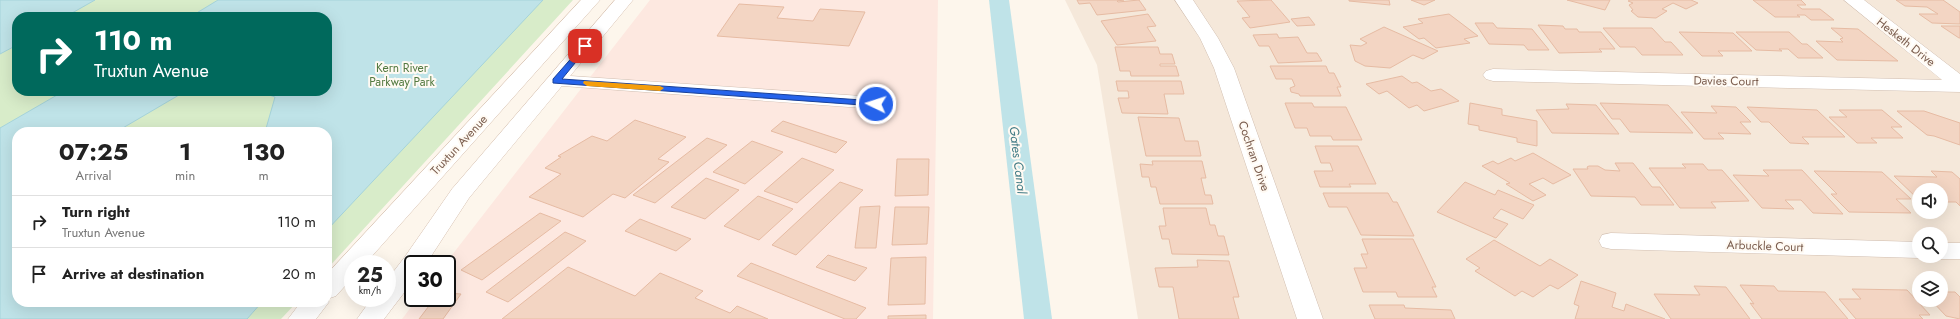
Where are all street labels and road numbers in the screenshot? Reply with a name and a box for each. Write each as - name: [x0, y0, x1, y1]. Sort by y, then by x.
- street label: Hesketh Drive: [1873, 13, 1939, 71]
- street label: Davies Court: [1693, 71, 1759, 91]
- street label: Truxtun Avenue: [426, 111, 492, 179]
- street label: Cochran Drive: [1234, 118, 1274, 194]
- street label: Arbuckle Court: [1726, 236, 1804, 256]

